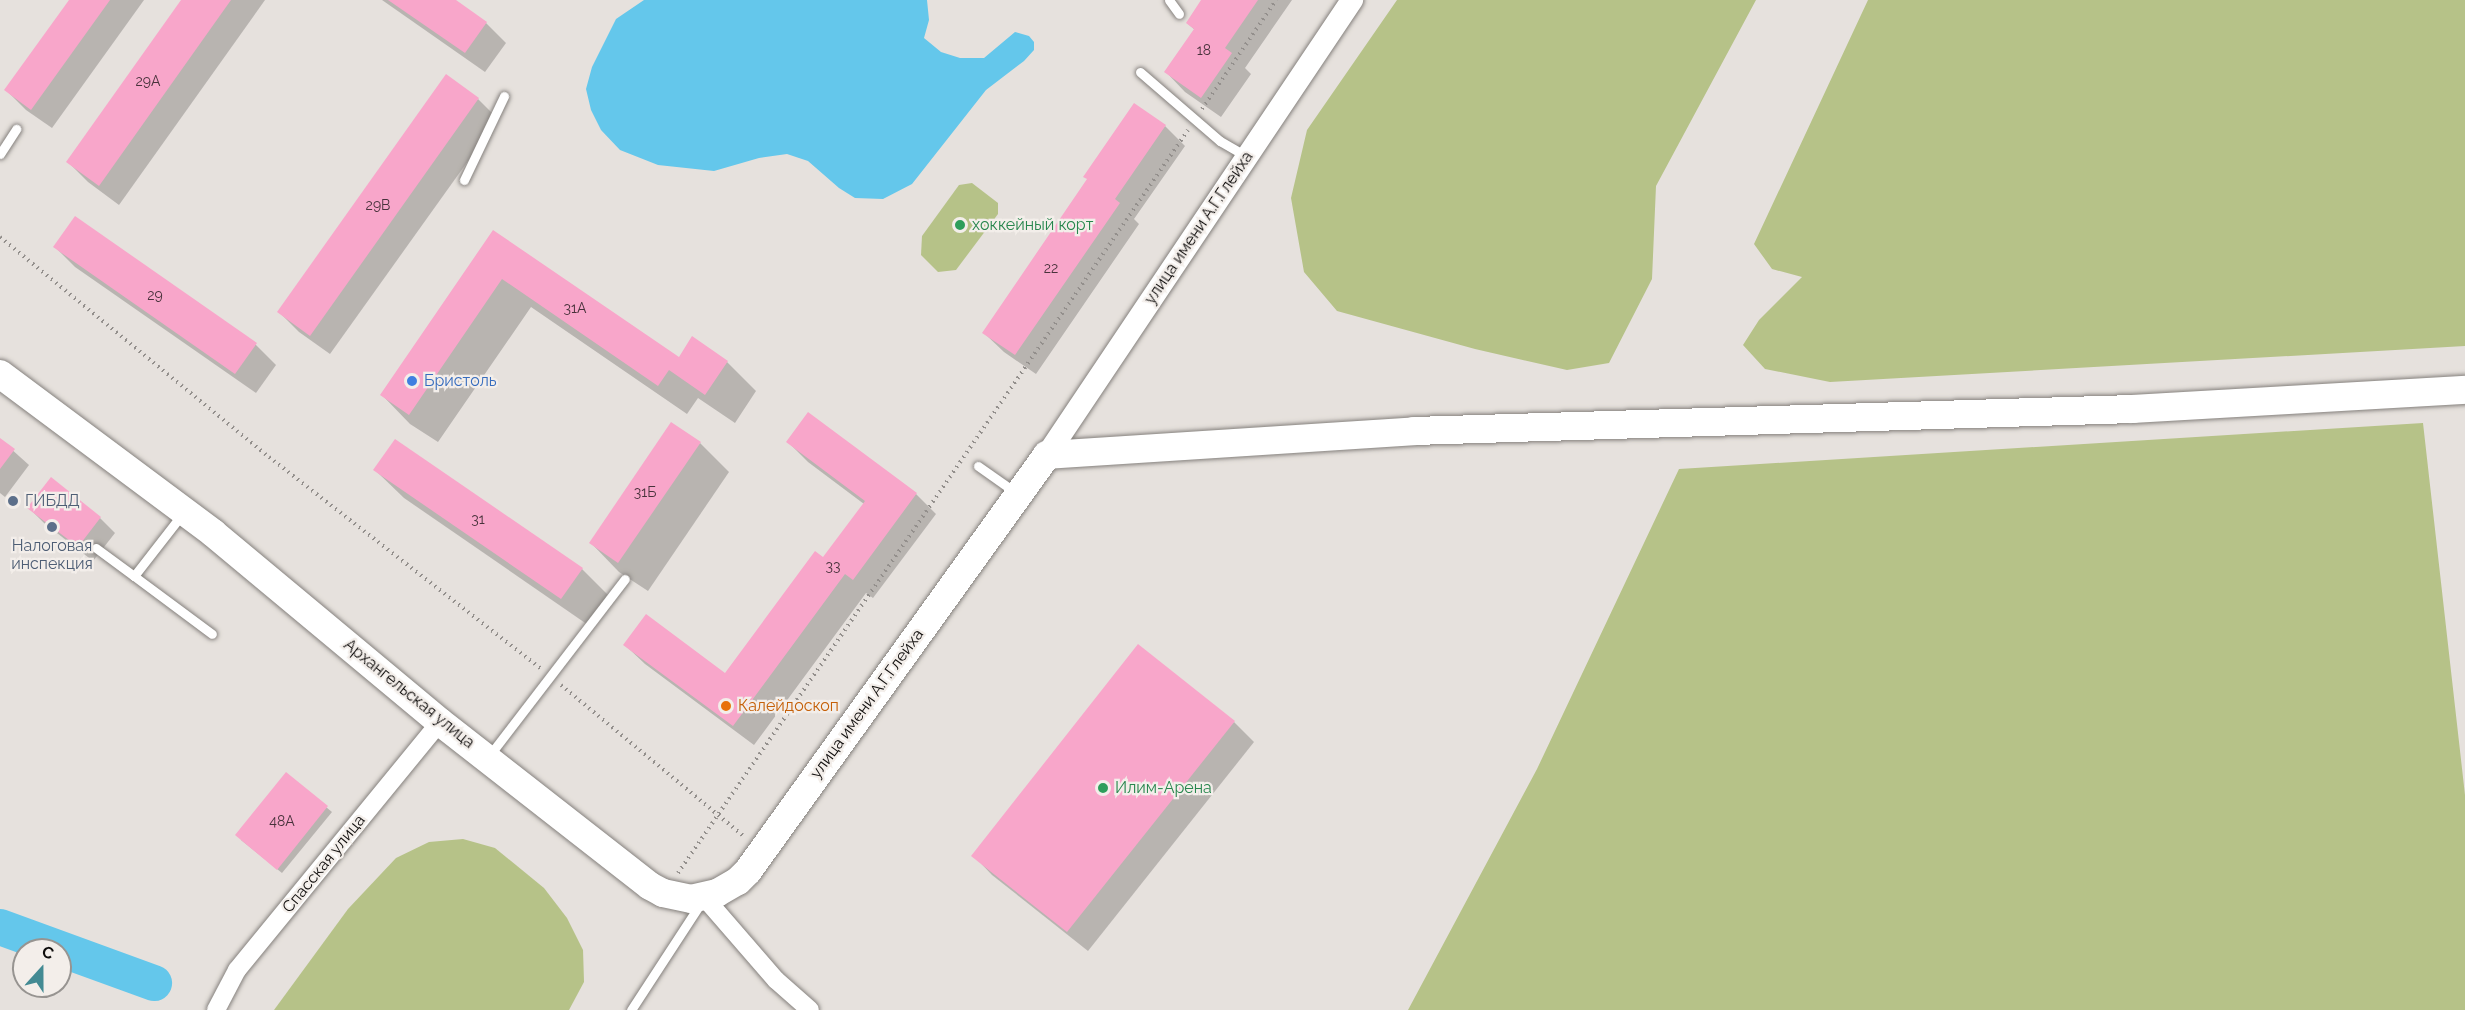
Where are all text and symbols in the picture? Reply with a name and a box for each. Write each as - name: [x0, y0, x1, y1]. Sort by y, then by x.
- house number: 18: [1197, 42, 1211, 58]
- house number: 29А: [136, 73, 160, 89]
- street label: улица имени А.Г.Глейха: [1141, 148, 1257, 308]
- house number: 29В: [366, 197, 390, 213]
- place label: хоккейный корт: [972, 215, 1093, 235]
- marker: хоккейный корт: [953, 218, 967, 232]
- house number: 22: [1044, 260, 1058, 276]
- house number: 29: [147, 287, 163, 303]
- house number: 31А: [564, 300, 586, 316]
- place label: Бристоль: [424, 371, 497, 391]
- marker: Бристоль: [405, 374, 419, 388]
- house number: 31Б: [634, 484, 656, 500]
- place label: ГИБДД: [25, 491, 80, 511]
- marker: ГИБДД: [6, 494, 20, 508]
- house number: 31: [471, 511, 485, 527]
- marker: Налоговая инспекция: [45, 520, 59, 534]
- place label: Налоговая инспекция: [11, 536, 93, 574]
- house number: 33: [826, 558, 840, 574]
- street label: улица имени А.Г.Глейха: [806, 625, 928, 783]
- street label: Архангельская улица: [340, 635, 478, 753]
- place label: Калейдоскоп: [738, 696, 839, 716]
- marker: Калейдоскоп: [719, 699, 733, 713]
- place label: Илим-Арена: [1115, 778, 1212, 798]
- marker: Илим-Арена: [1096, 781, 1110, 795]
- street label: Спасская улица: [278, 811, 370, 917]
- house number: 48А: [269, 813, 295, 829]
- north arrow: [12, 938, 72, 998]
- text: С: [39, 942, 56, 963]

